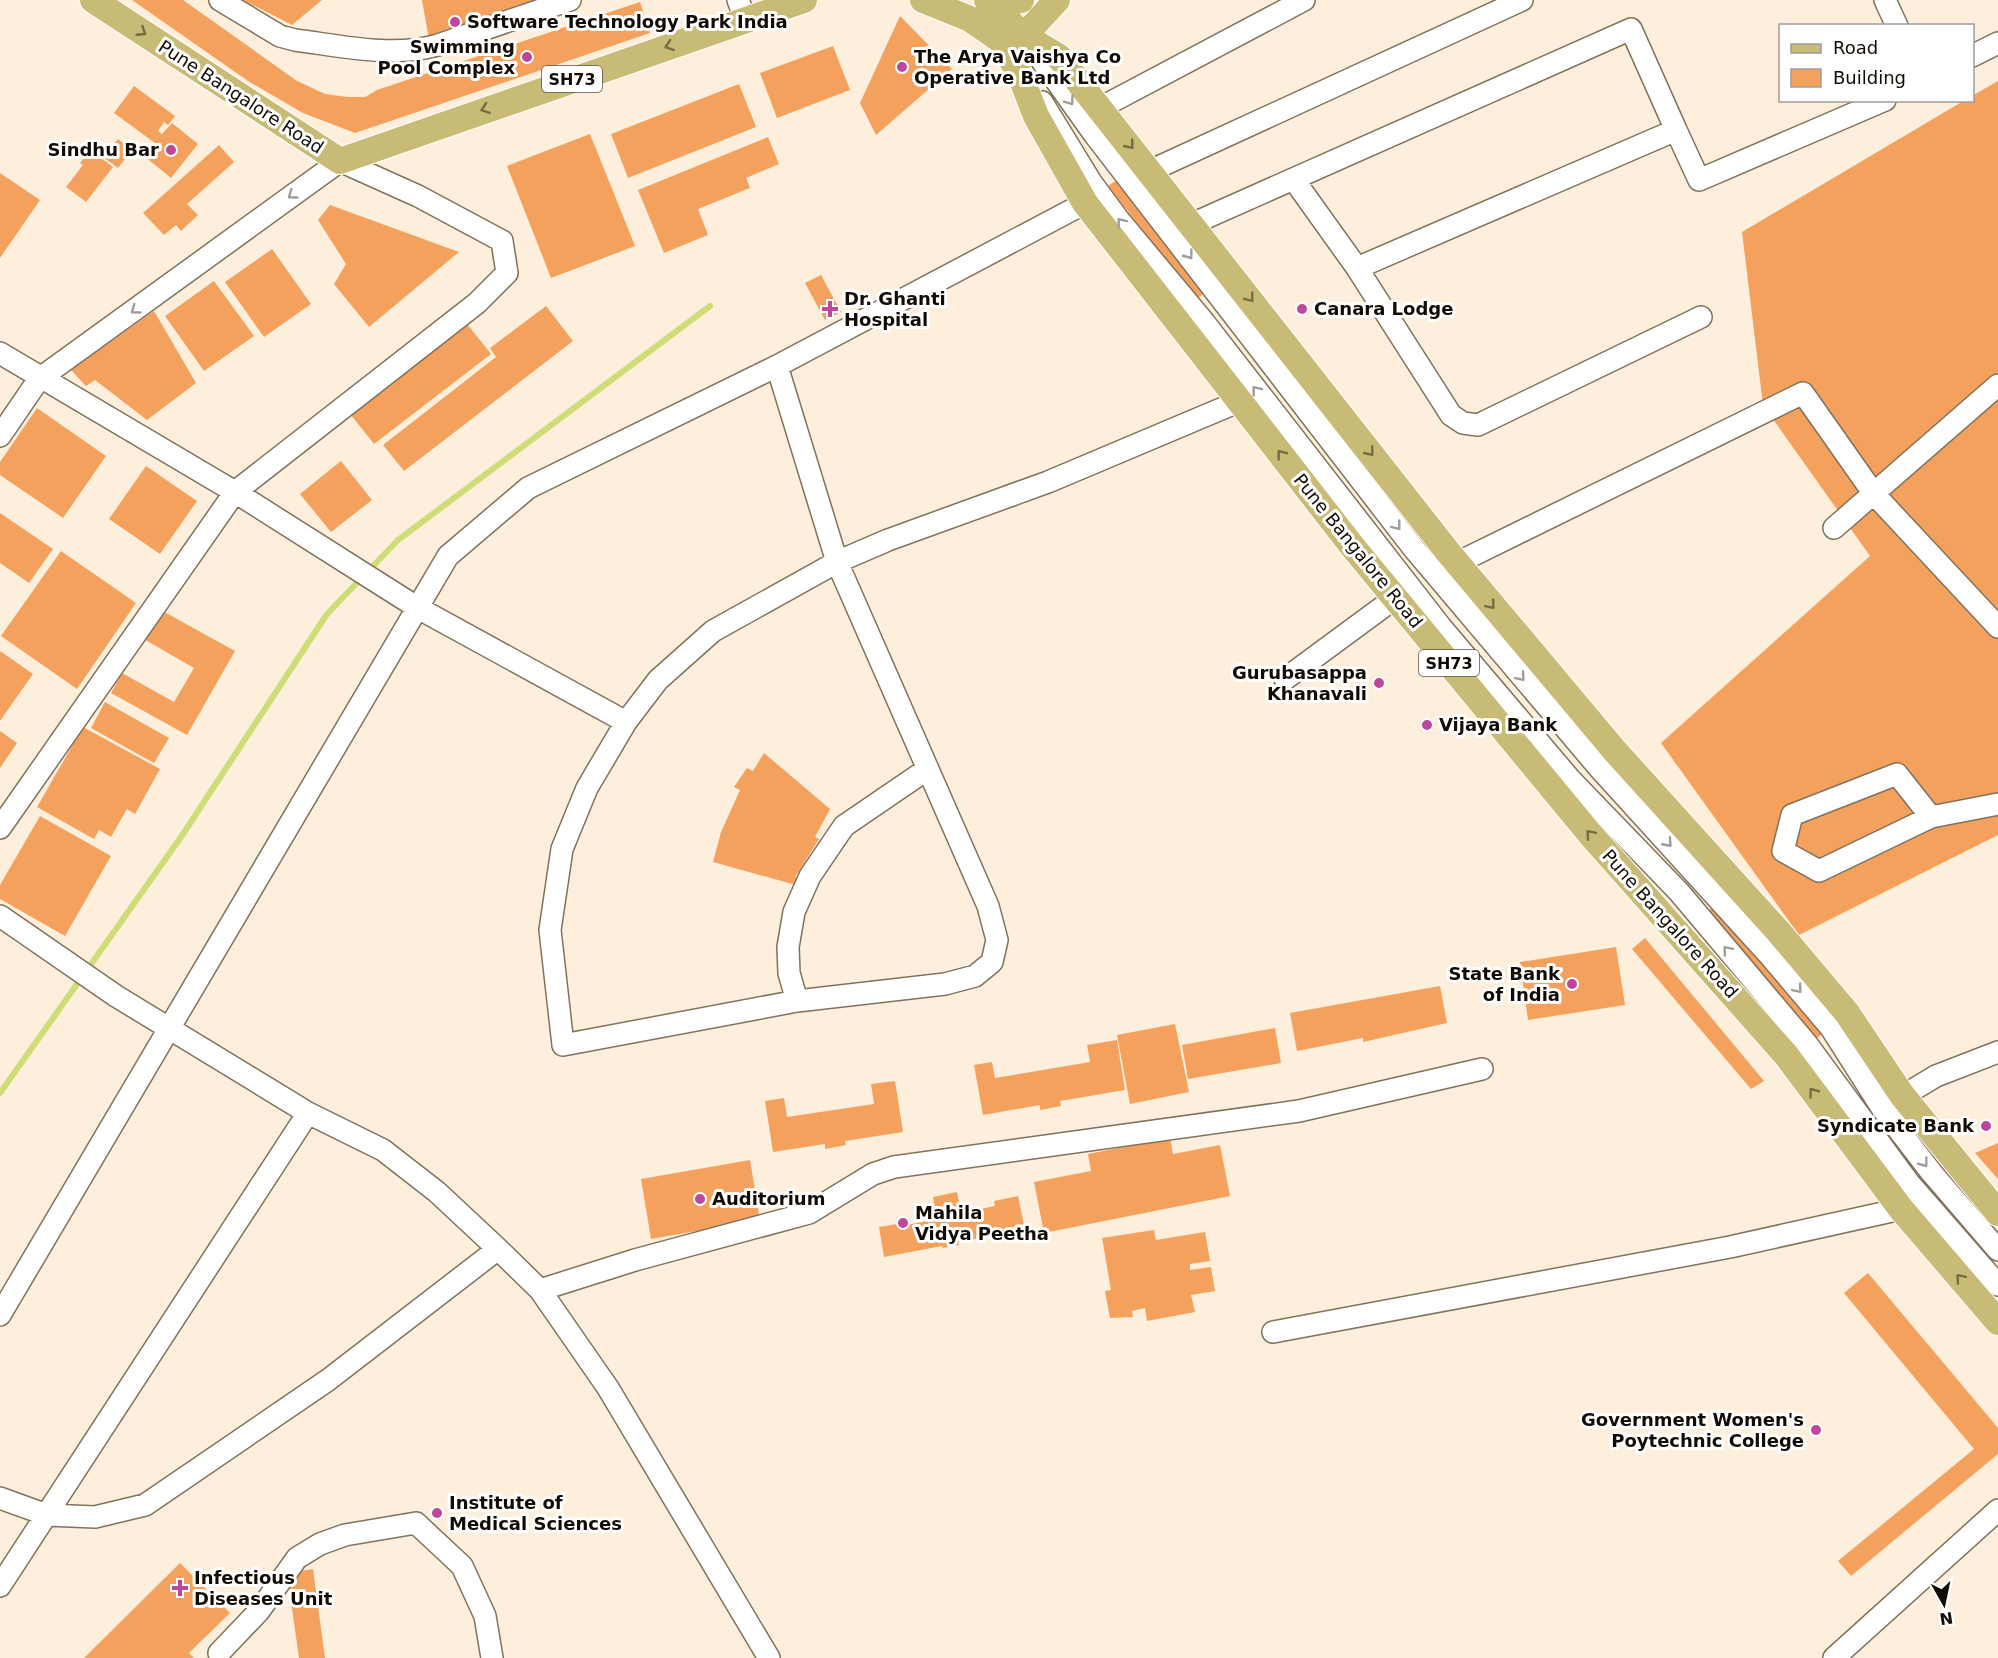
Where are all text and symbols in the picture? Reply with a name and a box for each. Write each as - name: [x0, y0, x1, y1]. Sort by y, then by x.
- place label: Software Technology Park India: [467, 11, 788, 32]
- marker: Software Technology Park India: [448, 15, 462, 29]
- legend: [1779, 24, 1974, 102]
- one-way arrow: [135, 25, 146, 36]
- street label: Pune Bangalore Road: [155, 35, 328, 158]
- place label: Swimming Pool Complex: [377, 36, 515, 78]
- text: Road: [1833, 37, 1878, 58]
- one-way arrow: [664, 38, 675, 51]
- place label: The Arya Vaishya Co Operative Bank Ltd: [914, 46, 1121, 88]
- marker: Swimming Pool Complex: [520, 50, 534, 64]
- marker: The Arya Vaishya Co Operative Bank Ltd: [895, 60, 909, 74]
- road number: SH73: [542, 66, 602, 92]
- text: Building: [1833, 67, 1906, 88]
- one-way arrow: [1063, 94, 1074, 105]
- one-way arrow: [480, 102, 491, 115]
- one-way arrow: [1122, 138, 1133, 149]
- place label: Sindhu Bar: [48, 139, 159, 160]
- marker: Sindhu Bar: [164, 143, 178, 157]
- one-way arrow: [288, 188, 299, 199]
- one-way arrow: [1117, 218, 1128, 229]
- one-way arrow: [1182, 248, 1193, 259]
- place label: Dr. Ghanti Hospital: [844, 288, 946, 330]
- one-way arrow: [1242, 292, 1253, 303]
- place label: Canara Lodge: [1314, 298, 1453, 319]
- marker: Dr. Ghanti Hospital: [821, 300, 839, 318]
- one-way arrow: [130, 302, 141, 313]
- marker: Canara Lodge: [1295, 302, 1309, 316]
- one-way arrow: [1252, 386, 1263, 397]
- one-way arrow: [1362, 445, 1373, 456]
- one-way arrow: [1277, 450, 1288, 461]
- street label: Pune Bangalore Road: [1290, 469, 1427, 632]
- one-way arrow: [1390, 520, 1401, 531]
- one-way arrow: [1484, 598, 1495, 609]
- road number: SH73: [1419, 650, 1479, 676]
- place label: Gurubasappa Khanavali: [1232, 662, 1367, 704]
- one-way arrow: [1514, 670, 1525, 681]
- marker: Gurubasappa Khanavali: [1372, 676, 1386, 690]
- place label: Vijaya Bank: [1439, 714, 1558, 735]
- marker: Vijaya Bank: [1420, 718, 1434, 732]
- one-way arrow: [1586, 829, 1597, 840]
- one-way arrow: [1661, 837, 1672, 847]
- street label: Pune Bangalore Road: [1598, 845, 1743, 1002]
- one-way arrow: [1723, 945, 1734, 956]
- place label: State Bank of India: [1449, 963, 1561, 1005]
- marker: State Bank of India: [1565, 977, 1579, 991]
- one-way arrow: [1790, 982, 1801, 993]
- one-way arrow: [1809, 1088, 1820, 1099]
- place label: Syndicate Bank: [1817, 1115, 1975, 1136]
- marker: Syndicate Bank: [1979, 1119, 1993, 1133]
- one-way arrow: [1917, 1157, 1928, 1168]
- place label: Auditorium: [712, 1188, 825, 1209]
- marker: Auditorium: [693, 1192, 707, 1206]
- place label: Mahila Vidya Peetha: [915, 1202, 1049, 1244]
- marker: Mahila Vidya Peetha: [896, 1216, 910, 1230]
- one-way arrow: [1956, 1274, 1967, 1285]
- place label: Government Women's Poytechnic College: [1581, 1409, 1804, 1451]
- marker: Government Women's Poytechnic College: [1809, 1423, 1823, 1437]
- place label: Institute of Medical Sciences: [449, 1492, 622, 1534]
- marker: Institute of Medical Sciences: [430, 1506, 444, 1520]
- place label: Infectious Diseases Unit: [194, 1567, 333, 1609]
- north arrow: [1914, 1574, 1974, 1634]
- marker: Infectious Diseases Unit: [171, 1579, 189, 1597]
- text: N: [1938, 1608, 1954, 1629]

